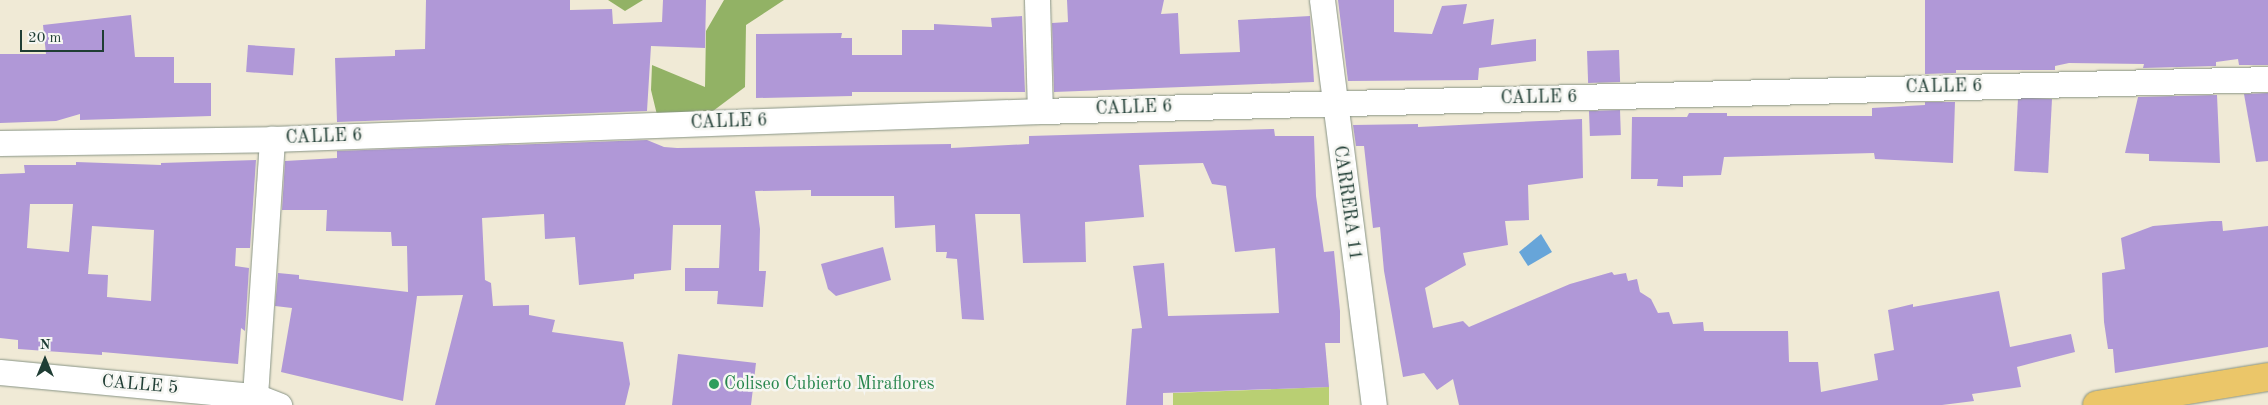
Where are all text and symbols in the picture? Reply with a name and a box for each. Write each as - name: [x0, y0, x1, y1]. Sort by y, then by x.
- scale bar: [22, 20, 106, 52]
- text: 20 m: [28, 31, 62, 46]
- street label: CALLE 6: [1905, 76, 1983, 98]
- street label: CALLE 6: [1500, 87, 1578, 109]
- street label: CALLE 6: [1095, 96, 1173, 120]
- street label: CALLE 6: [690, 110, 768, 134]
- street label: CALLE 6: [285, 125, 363, 149]
- street label: CARRERA 11: [1328, 144, 1366, 262]
- north arrow: [20, 335, 70, 385]
- text: N: [40, 338, 50, 352]
- street label: CALLE 5: [101, 371, 179, 399]
- place label: Coliseo Cubierto Miraflores: [724, 373, 935, 395]
- marker: Coliseo Cubierto Miraflores: [708, 378, 720, 390]

